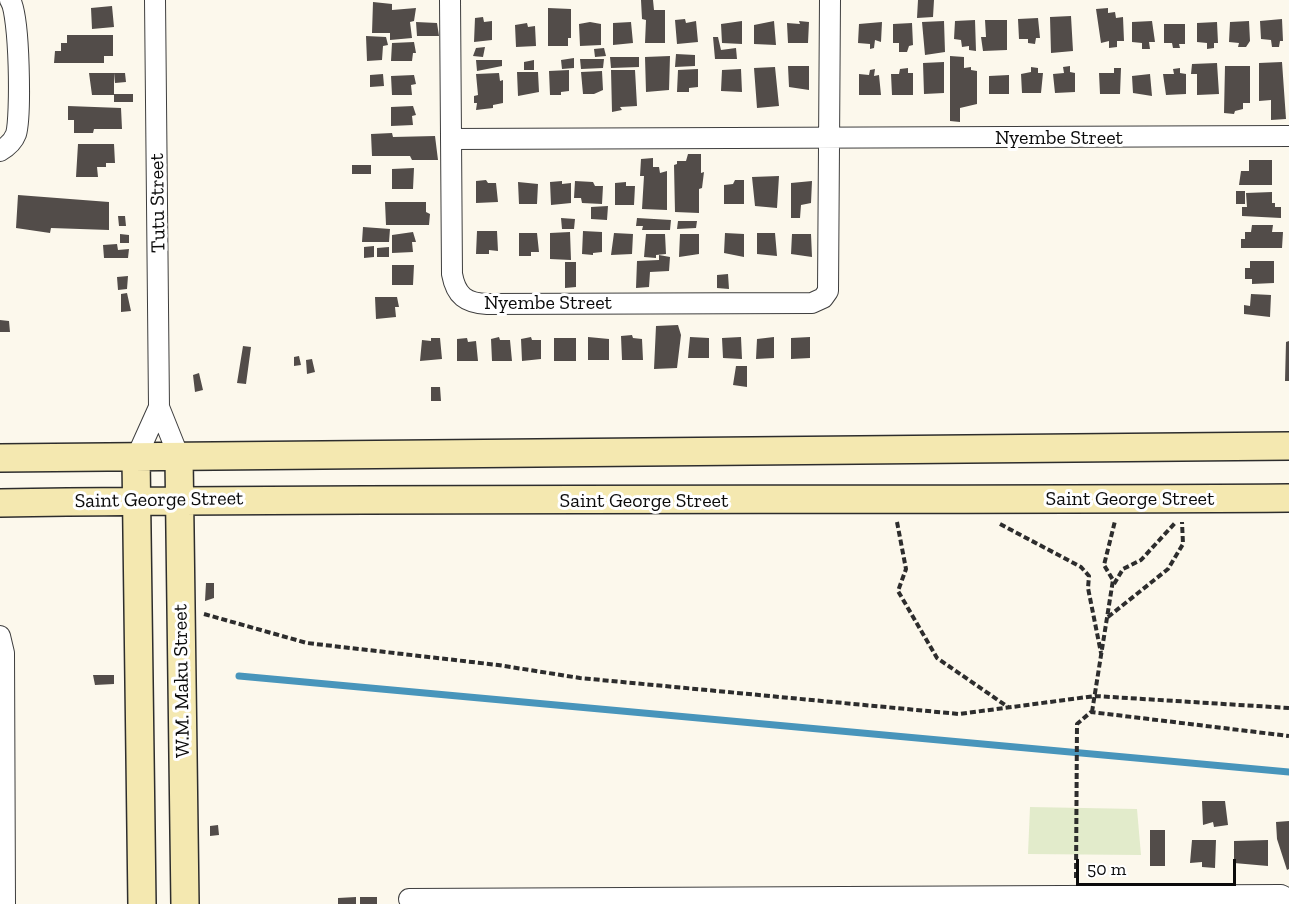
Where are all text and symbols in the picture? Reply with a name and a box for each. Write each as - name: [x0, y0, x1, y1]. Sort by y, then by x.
- street label: Nyembe Street: [995, 126, 1123, 150]
- street label: Tutu Street: [145, 153, 171, 253]
- street label: Nyembe Street: [484, 291, 612, 315]
- street label: Saint George Street: [74, 487, 244, 513]
- street label: Saint George Street: [1046, 487, 1214, 511]
- street label: Saint George Street: [560, 489, 728, 513]
- street label: W.M. Maku Street: [169, 604, 195, 758]
- scale bar: [1079, 847, 1240, 885]
- text: 50 m: [1087, 858, 1126, 880]

